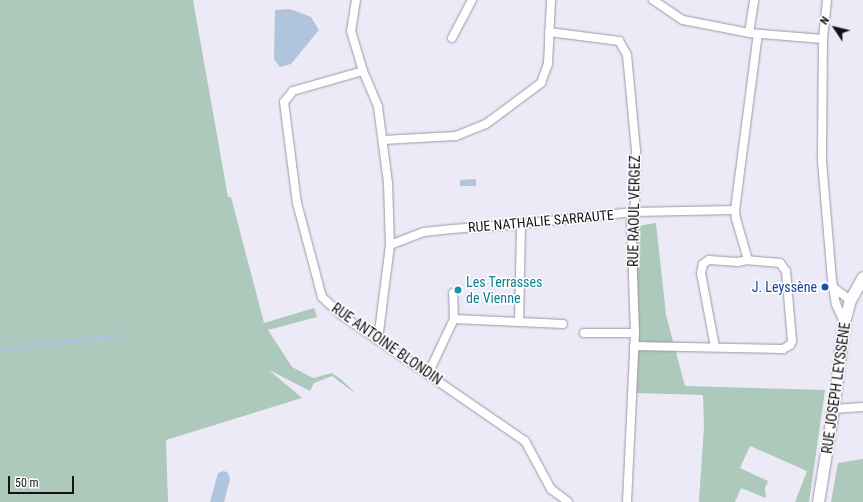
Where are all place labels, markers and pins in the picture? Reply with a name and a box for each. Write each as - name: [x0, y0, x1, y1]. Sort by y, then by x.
- place label: Les Terrasses de Vienne: [466, 274, 543, 306]
- place label: J. Leyssène: [752, 279, 817, 295]
- marker: J. Leyssène: [820, 282, 830, 292]
- marker: Les Terrasses de Vienne: [453, 285, 463, 295]

